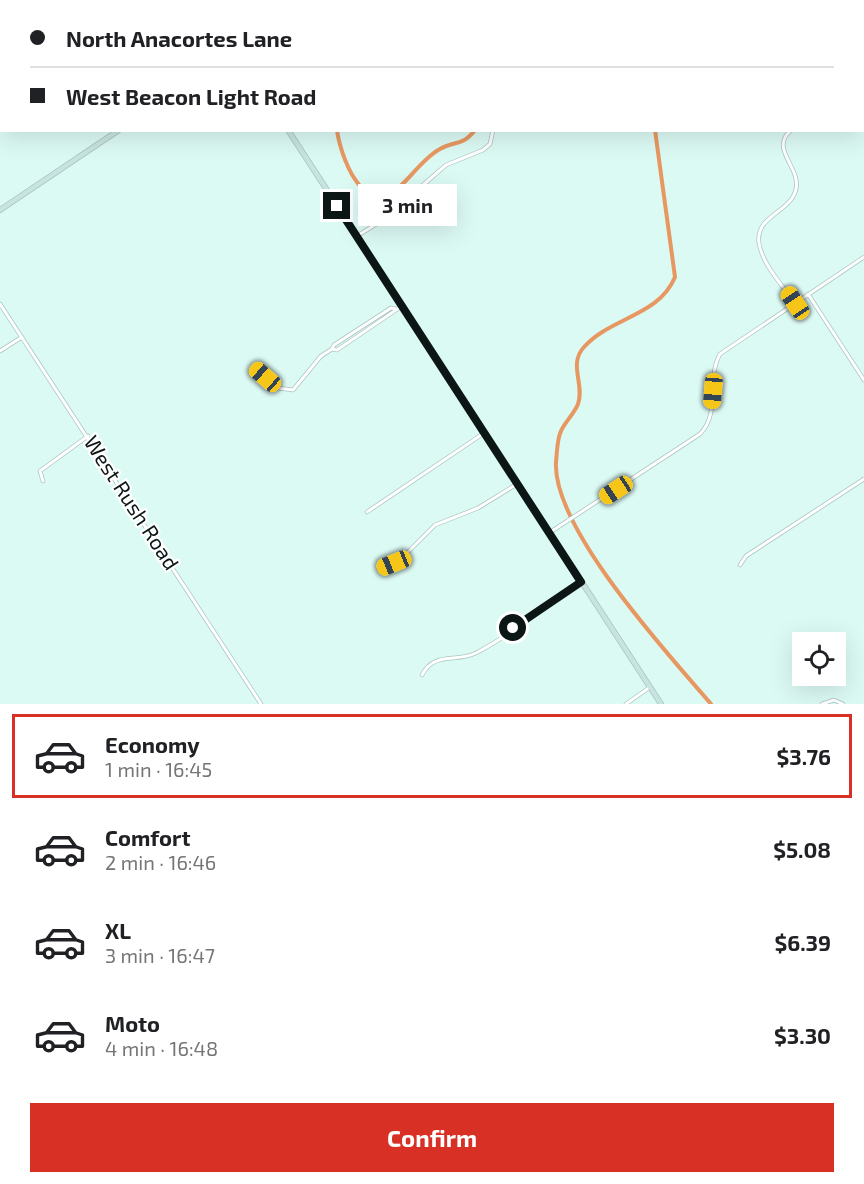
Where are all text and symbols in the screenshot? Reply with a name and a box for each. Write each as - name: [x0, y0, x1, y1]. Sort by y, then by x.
- text: North Anacortes Lane: [66, 25, 292, 51]
- text: West Beacon Light Road: [66, 83, 316, 109]
- callout: 3 min: [358, 185, 457, 227]
- route end: [323, 192, 350, 219]
- text: 3 min: [382, 193, 433, 217]
- car: [777, 283, 813, 323]
- car: [246, 358, 284, 396]
- car: [702, 372, 724, 410]
- street label: West Rush Road: [80, 430, 185, 574]
- car: [596, 473, 636, 507]
- car: [374, 548, 414, 578]
- route start: [499, 614, 526, 641]
- map controls: [792, 632, 846, 686]
- button: locate: [792, 632, 846, 686]
- icon: car: [33, 729, 87, 783]
- text: Economy: [105, 731, 200, 757]
- text: $3.76: [777, 743, 831, 769]
- text: 1 min · 16:45: [105, 757, 212, 781]
- icon: car: [33, 822, 87, 876]
- text: Comfort: [105, 824, 190, 850]
- text: $5.08: [773, 836, 831, 862]
- text: 2 min · 16:46: [105, 850, 216, 874]
- icon: car: [33, 915, 87, 969]
- text: XL: [105, 917, 131, 943]
- text: $6.39: [774, 929, 831, 955]
- text: 3 min · 16:47: [105, 943, 215, 967]
- icon: car: [33, 1008, 87, 1062]
- text: Moto: [105, 1010, 160, 1036]
- text: $3.30: [774, 1022, 831, 1048]
- text: 4 min · 16:48: [105, 1036, 218, 1060]
- button: Confirm: [30, 1103, 834, 1172]

